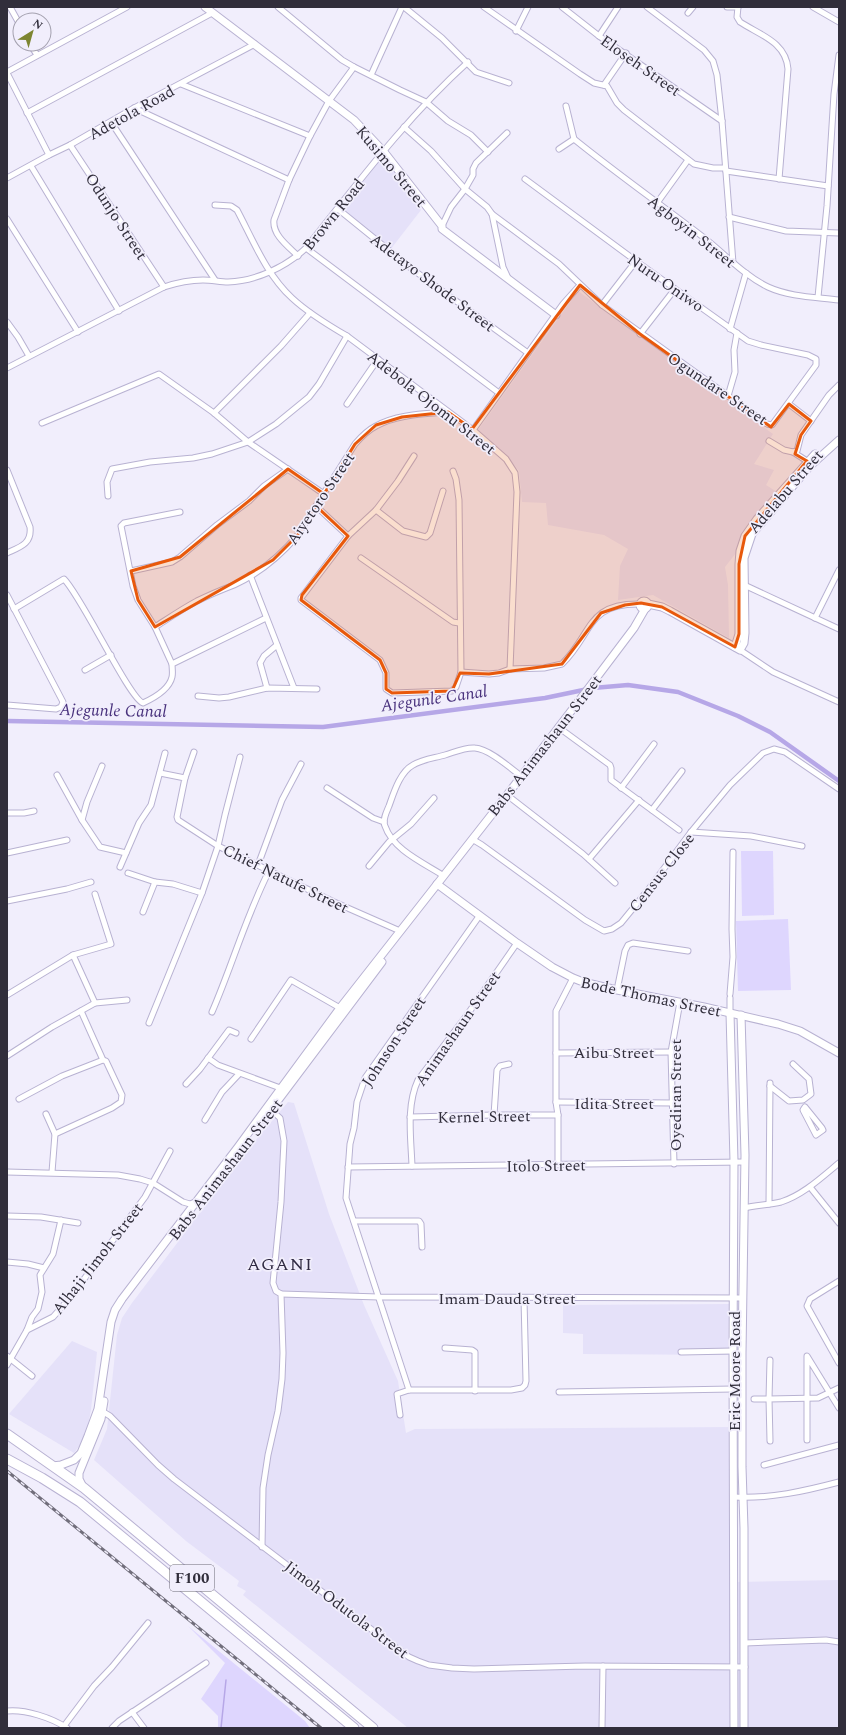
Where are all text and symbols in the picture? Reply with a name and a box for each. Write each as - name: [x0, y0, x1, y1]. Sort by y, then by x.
- north arrow: [12, 12, 52, 52]
- text: N: [29, 15, 46, 34]
- street label: Eloseh Street: [595, 29, 686, 103]
- street label: Adetola Road: [84, 79, 179, 146]
- street label: Kusimo Street: [350, 121, 433, 213]
- street label: Odunjo Street: [79, 168, 154, 265]
- street label: Brown Road: [297, 173, 370, 256]
- street label: Agboyin Street: [642, 190, 741, 274]
- street label: Adetayo Shode Street: [365, 228, 500, 338]
- street label: Nuru Oniwo: [622, 247, 709, 318]
- street label: Adebola Ojomu Street: [362, 345, 501, 461]
- street label: Ogundare Street: [662, 346, 773, 432]
- street label: Adelabu Street: [742, 444, 829, 539]
- street label: Aiyetoro Street: [281, 447, 361, 550]
- street label: Babs Animashaun Street: [482, 669, 608, 822]
- water label: Ajegunle Canal: [378, 679, 490, 719]
- water label: Ajegunle Canal: [58, 697, 167, 725]
- street label: Census Close: [623, 828, 701, 917]
- street label: Chief Natufe Street: [219, 838, 353, 920]
- street label: Animashaun Street: [409, 966, 507, 1091]
- street label: Bode Thomas Street: [578, 970, 724, 1024]
- street label: Johnson Street: [355, 991, 432, 1092]
- street label: Oyediran Street: [664, 1039, 688, 1151]
- street label: Aibu Street: [574, 1041, 655, 1065]
- street label: Idita Street: [574, 1092, 654, 1116]
- street label: Babs Animashaun Street: [163, 1093, 289, 1246]
- street label: Kernel Street: [437, 1104, 531, 1130]
- street label: Itolo Street: [506, 1153, 586, 1179]
- street label: Alhaji Jimoh Street: [46, 1197, 149, 1320]
- district label: AGANI: [247, 1251, 313, 1278]
- street label: Imam Dauda Street: [438, 1287, 576, 1311]
- street label: Eric Moore Road: [723, 1311, 747, 1431]
- street label: Jimoh Odutola Street: [279, 1555, 414, 1665]
- road number: F100: [170, 1565, 214, 1591]

